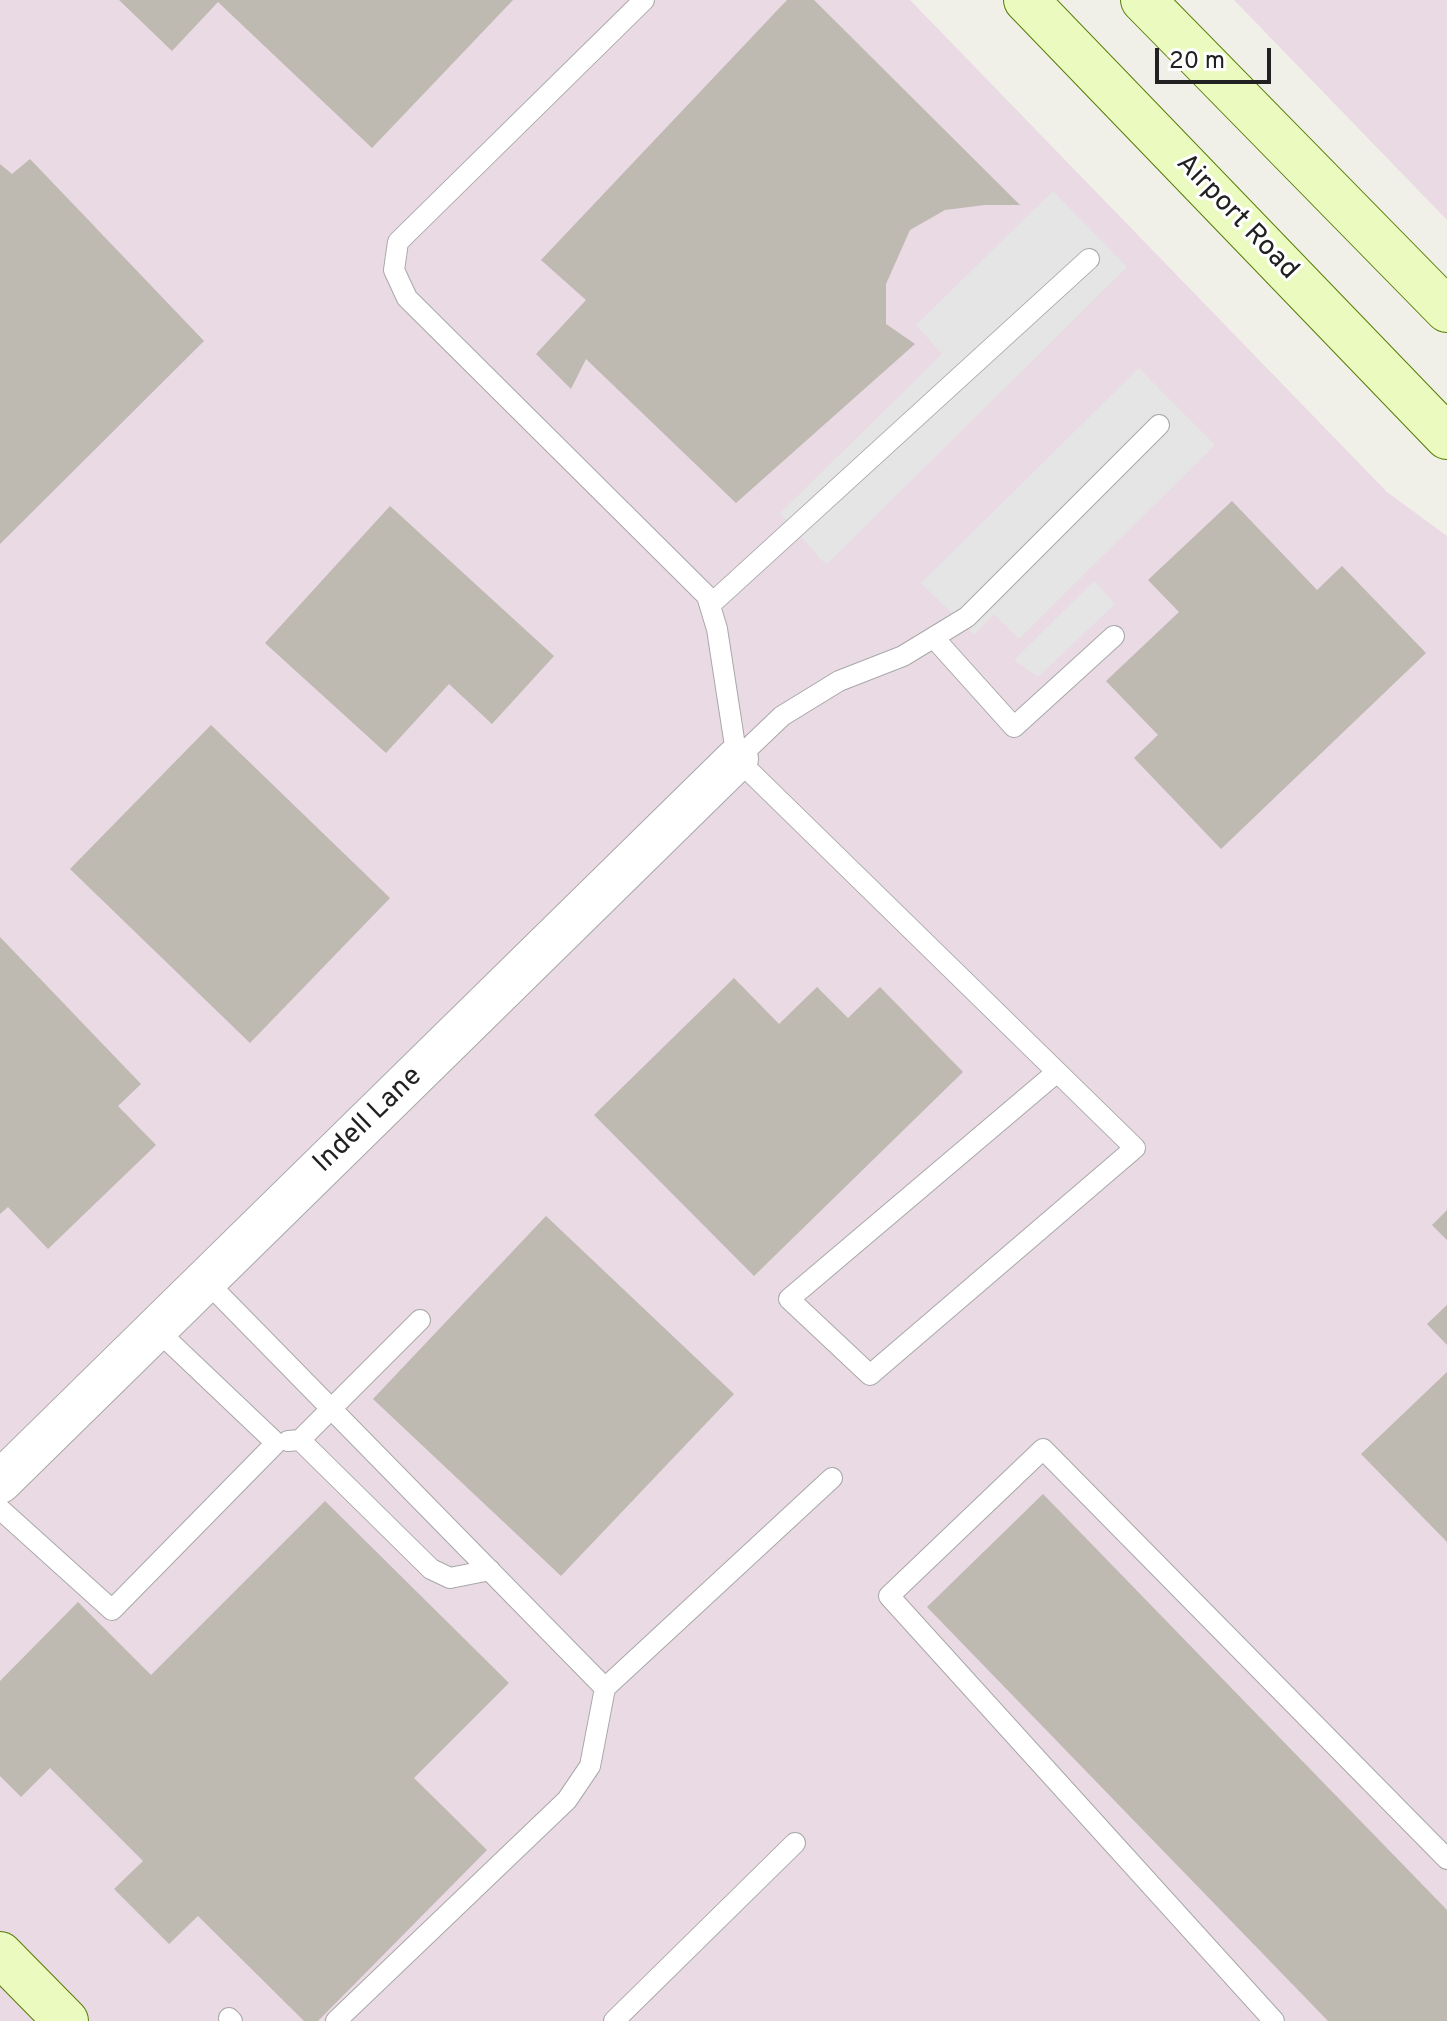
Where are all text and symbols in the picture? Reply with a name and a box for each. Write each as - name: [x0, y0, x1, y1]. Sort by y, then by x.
- scale bar: [1159, 32, 1275, 82]
- text: 20 m: [1169, 47, 1225, 77]
- street label: Airport Road: [1168, 148, 1304, 288]
- street label: Indell Lane: [308, 1061, 430, 1181]

